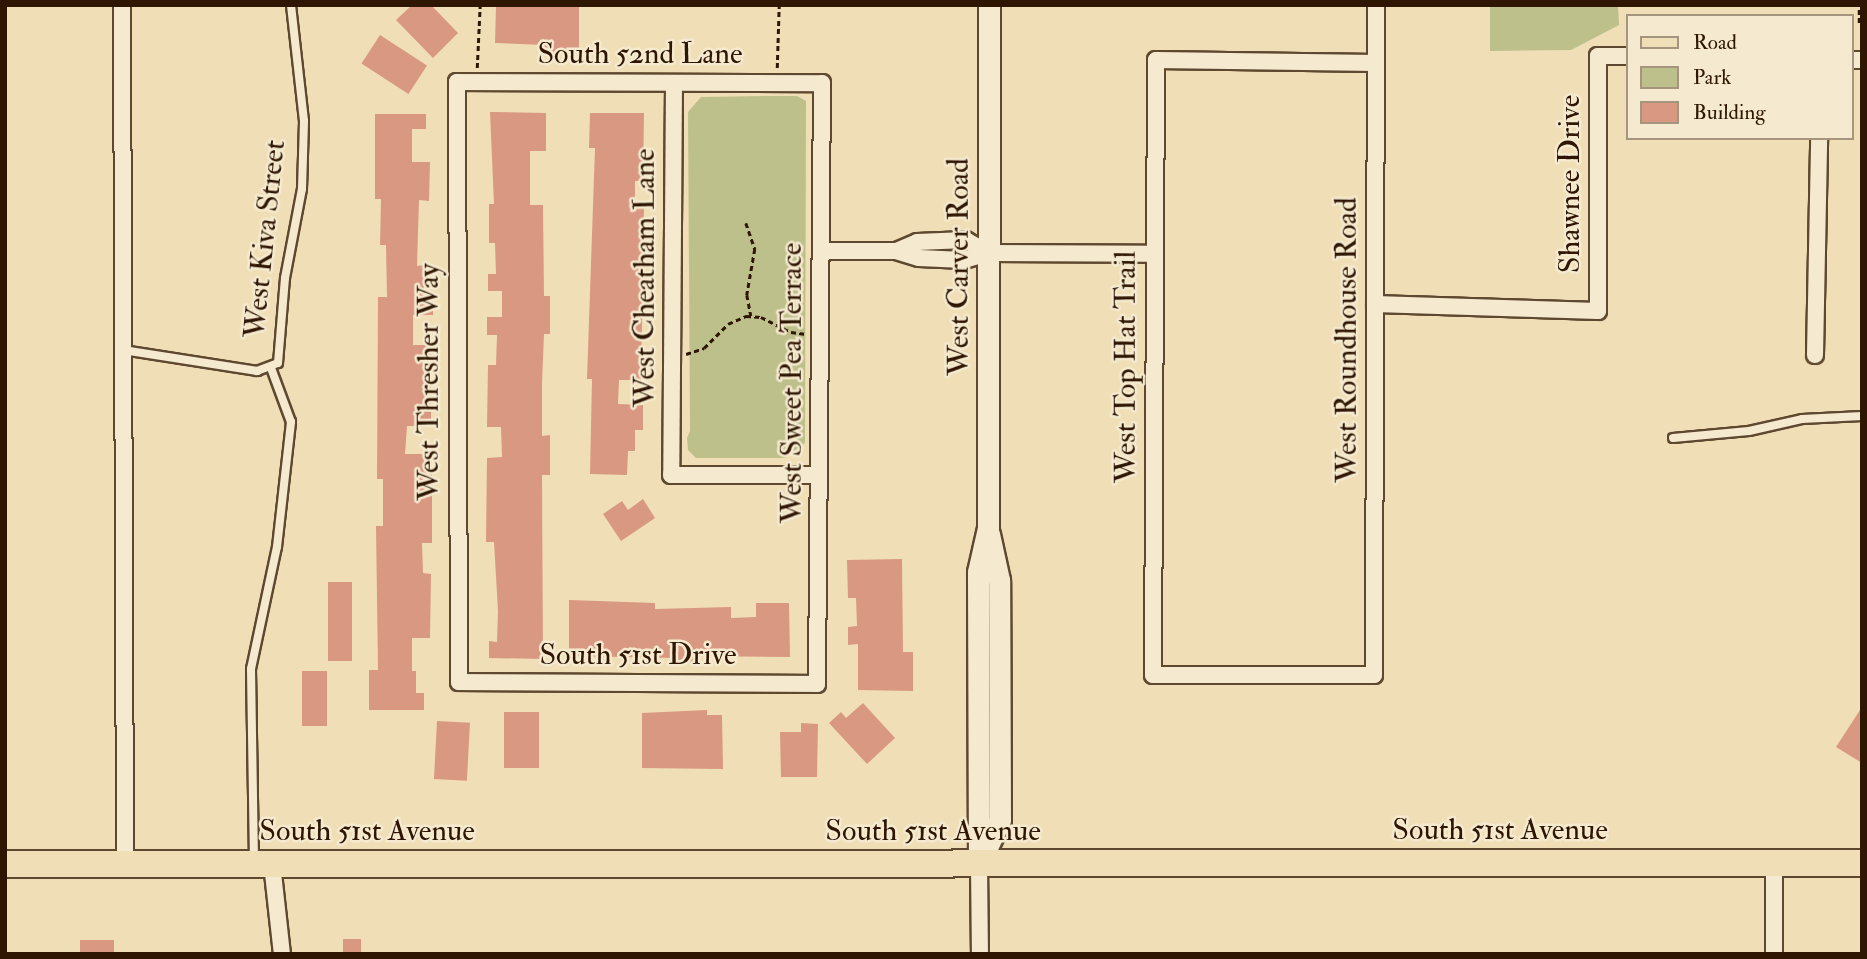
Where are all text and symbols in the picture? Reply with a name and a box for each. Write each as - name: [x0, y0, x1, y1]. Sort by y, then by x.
- legend: [1626, 14, 1853, 140]
- text: Road: [1693, 29, 1737, 56]
- street label: South 52nd Lane: [537, 36, 743, 72]
- text: Park: [1693, 64, 1731, 91]
- street label: Shawnee Drive: [1552, 95, 1588, 273]
- text: Building: [1693, 99, 1766, 126]
- street label: West Kiva Street: [237, 138, 293, 340]
- street label: West Cheatham Lane: [627, 149, 663, 407]
- street label: West Carver Road: [941, 158, 977, 376]
- street label: West Roundhouse Road: [1329, 197, 1365, 483]
- street label: West Sweet Pea Terrace: [774, 243, 810, 523]
- street label: West Top Hat Trail: [1108, 251, 1144, 483]
- street label: West Thresher Way: [411, 263, 447, 501]
- street label: South 51st Drive: [539, 637, 737, 673]
- street label: South 51st Avenue: [1392, 812, 1608, 848]
- street label: South 51st Avenue: [259, 813, 475, 849]
- street label: South 51st Avenue: [825, 813, 1041, 849]

